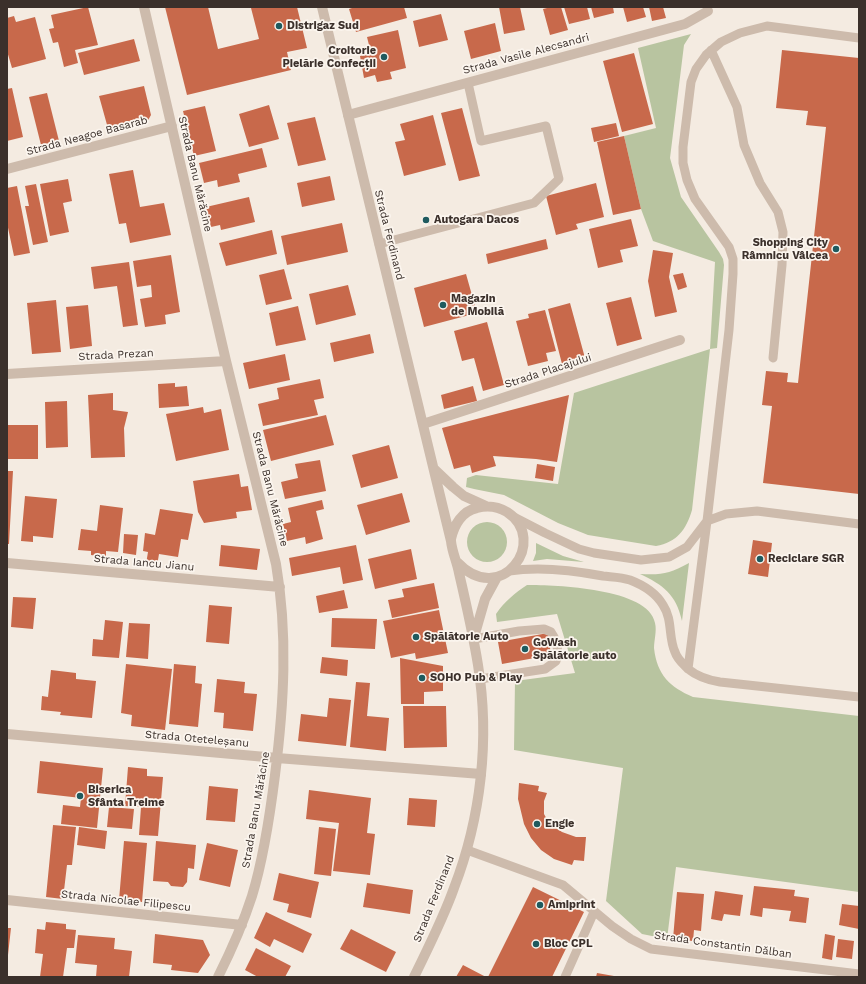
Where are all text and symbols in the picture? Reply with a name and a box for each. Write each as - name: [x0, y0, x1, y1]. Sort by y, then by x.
- place label: Distrigaz Sud: [287, 19, 359, 33]
- marker: Distrigaz Sud: [274, 21, 284, 31]
- street label: Strada Vasile Alecsandri: [461, 31, 591, 77]
- place label: Croitorie Pielărie Confecții: [282, 44, 376, 70]
- marker: Croitorie Pielărie Confecții: [379, 52, 389, 62]
- street label: Strada Neagoe Basarab: [25, 113, 149, 159]
- street label: Strada Banu Mărăcine: [175, 115, 215, 233]
- street label: Strada Ferdinand: [371, 189, 407, 281]
- place label: Autogara Dacos: [434, 213, 519, 227]
- marker: Autogara Dacos: [421, 215, 431, 225]
- place label: Shopping City Râmnicu Vâlcea: [742, 236, 828, 262]
- marker: Shopping City Râmnicu Vâlcea: [831, 244, 841, 254]
- place label: Magazin de Mobilă: [451, 292, 504, 318]
- marker: Magazin de Mobilă: [438, 300, 448, 310]
- street label: Strada Prezan: [78, 346, 154, 364]
- street label: Strada Placajului: [503, 351, 593, 391]
- street label: Strada Banu Mărăcine: [249, 430, 291, 548]
- street label: Strada Iancu Jianu: [93, 552, 195, 574]
- place label: Reciclare SGR: [768, 552, 844, 566]
- marker: Reciclare SGR: [755, 554, 765, 564]
- place label: Spălătorie Auto: [424, 630, 509, 644]
- marker: Spălătorie Auto: [411, 632, 421, 642]
- place label: GoWash Spălătorie auto: [533, 636, 617, 662]
- marker: GoWash Spălătorie auto: [520, 644, 530, 654]
- place label: SOHO Pub & Play: [430, 671, 522, 685]
- marker: SOHO Pub & Play: [417, 673, 427, 683]
- street label: Strada Oteteleșanu: [144, 728, 250, 750]
- street label: Strada Banu Mărăcine: [239, 751, 273, 869]
- place label: Biserica Sfânta Treime: [88, 783, 165, 809]
- marker: Biserica Sfânta Treime: [75, 791, 85, 801]
- place label: Engie: [545, 817, 574, 831]
- marker: Engie: [532, 819, 542, 829]
- street label: Strada Ferdinand: [411, 854, 457, 944]
- street label: Strada Nicolae Filipescu: [60, 888, 192, 914]
- place label: Amiprint: [548, 898, 595, 912]
- marker: Amiprint: [535, 900, 545, 910]
- street label: Strada Constantin Dălban: [653, 929, 793, 961]
- place label: Bloc CPL: [544, 937, 593, 951]
- marker: Bloc CPL: [531, 939, 541, 949]

